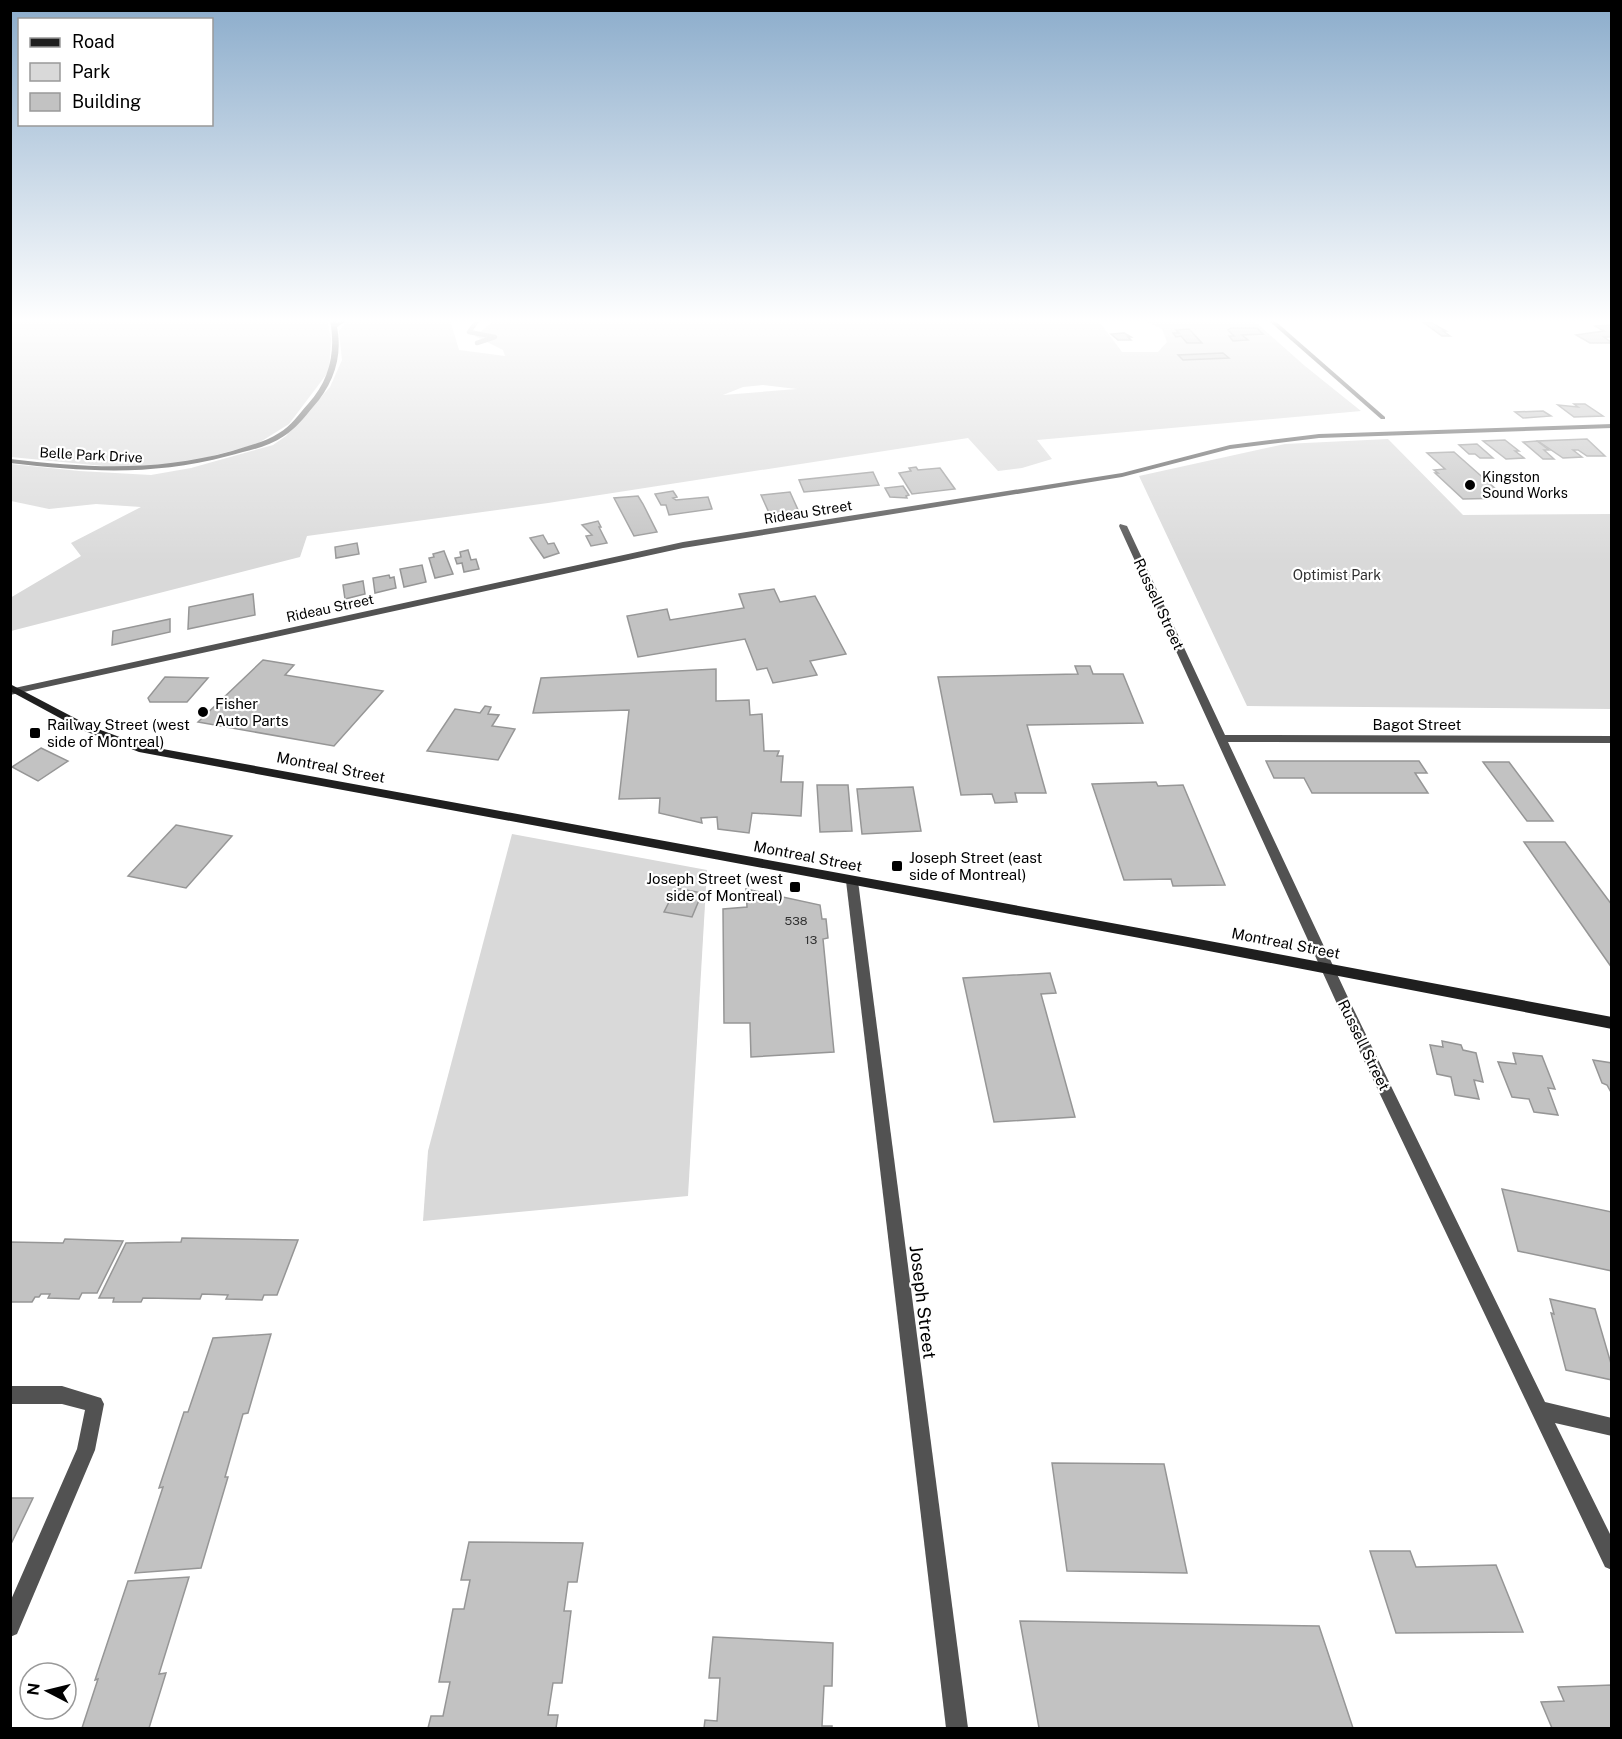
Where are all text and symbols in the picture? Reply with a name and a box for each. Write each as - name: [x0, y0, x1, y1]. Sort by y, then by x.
- legend: [18, 18, 213, 126]
- text: Road: [72, 31, 115, 52]
- text: Park: [72, 61, 110, 82]
- text: Building: [72, 91, 141, 112]
- street label: Belle Park Drive: [39, 444, 143, 466]
- place label: Kingston Sound Works: [1482, 469, 1568, 501]
- marker: Kingston Sound Works: [1463, 478, 1477, 492]
- street label: Rideau Street: [763, 497, 853, 527]
- street label: Russell Street: [1130, 556, 1188, 652]
- park label: Optimist Park: [1293, 567, 1381, 583]
- street label: Rideau Street: [285, 591, 375, 625]
- place label: Fisher Auto Parts: [215, 695, 289, 729]
- marker: Fisher Auto Parts: [196, 705, 210, 719]
- place label: Railway Street (west side of Montreal): [47, 716, 190, 750]
- street label: Bagot Street: [1373, 716, 1462, 733]
- marker: Railway Street (west side of Montreal): [28, 726, 42, 740]
- street label: Montreal Street: [275, 748, 387, 786]
- street label: Montreal Street: [752, 837, 864, 875]
- place label: Joseph Street (east side of Montreal): [909, 849, 1043, 883]
- marker: Joseph Street (east side of Montreal): [890, 859, 904, 873]
- place label: Joseph Street (west side of Montreal): [646, 870, 783, 904]
- marker: Joseph Street (west side of Montreal): [788, 880, 802, 894]
- house number: 538: [785, 914, 808, 928]
- street label: Montreal Street: [1230, 924, 1342, 962]
- house number: 13: [805, 933, 817, 947]
- street label: Russell Street: [1335, 997, 1393, 1093]
- street label: Joseph Street: [906, 1244, 940, 1360]
- north arrow: [18, 1661, 78, 1721]
- text: N: [23, 1682, 44, 1697]

